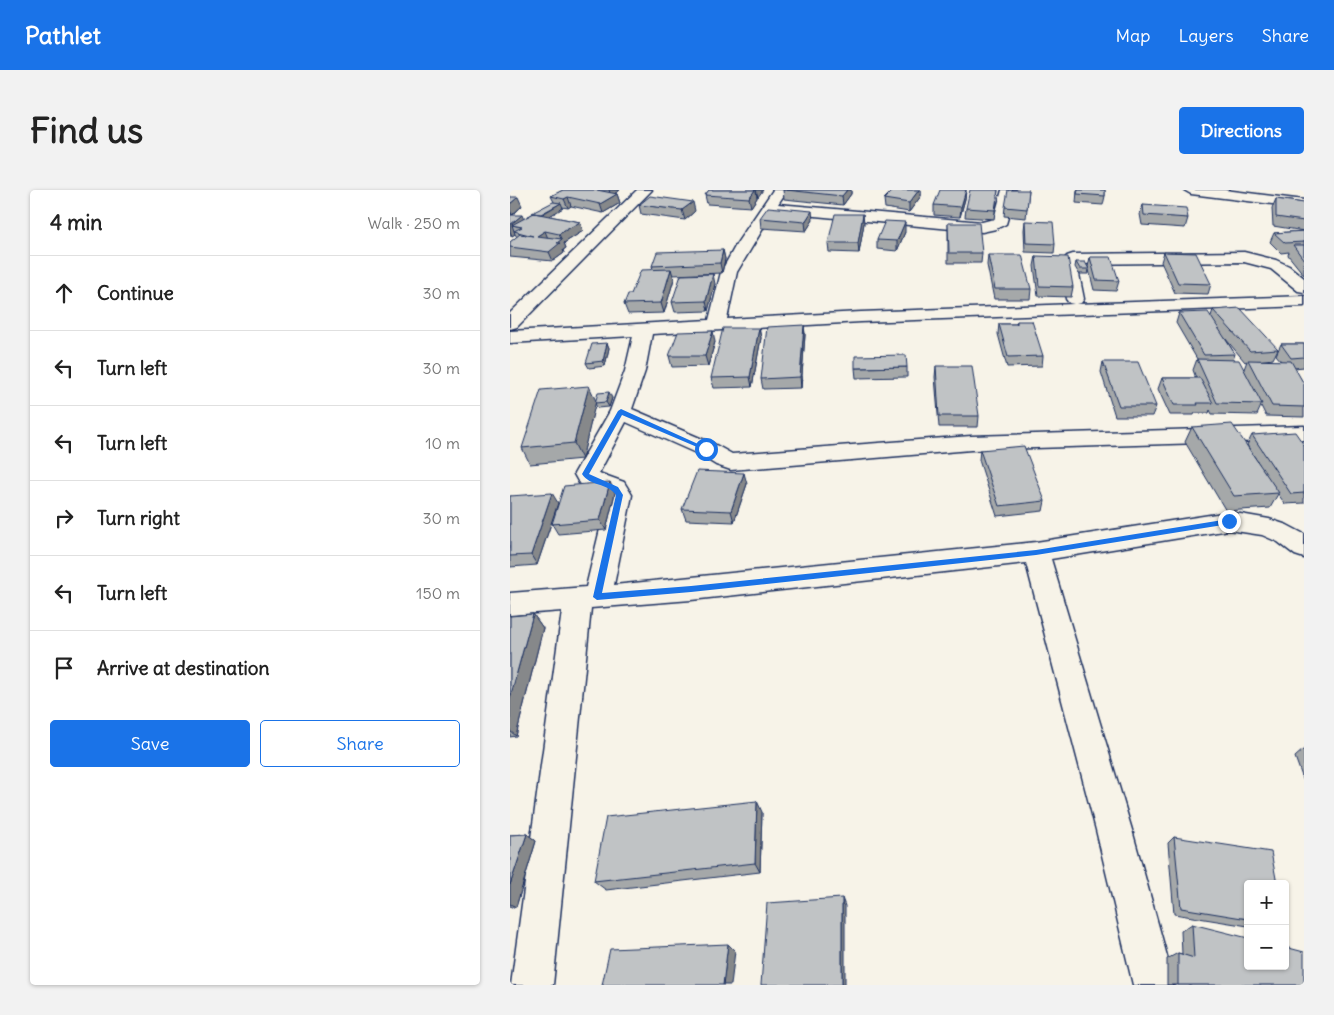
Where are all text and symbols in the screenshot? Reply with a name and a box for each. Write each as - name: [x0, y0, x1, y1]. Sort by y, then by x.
- text: Pathlet: [25, 20, 101, 50]
- text: Map: [1115, 24, 1150, 47]
- text: Layers: [1178, 24, 1234, 47]
- text: Share: [1262, 24, 1309, 47]
- button: Directions: [1179, 107, 1304, 154]
- text: Find us: [30, 108, 143, 152]
- text: 4 min: [50, 209, 102, 236]
- text: Walk · 250 m: [368, 213, 460, 233]
- icon: ahead: [50, 279, 78, 307]
- text: Continue: [97, 281, 174, 305]
- text: 30 m: [423, 283, 460, 303]
- icon: left: [50, 354, 78, 382]
- text: Turn left: [97, 356, 167, 380]
- text: 30 m: [423, 358, 460, 378]
- icon: left: [50, 429, 78, 457]
- text: Turn left: [97, 431, 167, 455]
- text: 10 m: [425, 433, 460, 453]
- route start: [695, 438, 718, 461]
- icon: right: [50, 504, 78, 532]
- text: Turn right: [97, 506, 180, 530]
- text: 30 m: [423, 508, 460, 528]
- route end: [1218, 510, 1241, 533]
- icon: left: [50, 579, 78, 607]
- text: Turn left: [97, 581, 167, 605]
- text: 150 m: [416, 583, 460, 603]
- icon: arrive: [50, 654, 78, 682]
- text: Arrive at destination: [97, 656, 270, 680]
- button: Save: [50, 720, 250, 767]
- button: Share: [260, 720, 460, 767]
- map controls: [1244, 880, 1289, 970]
- button: +: [1244, 880, 1289, 925]
- button: −: [1244, 925, 1289, 970]

